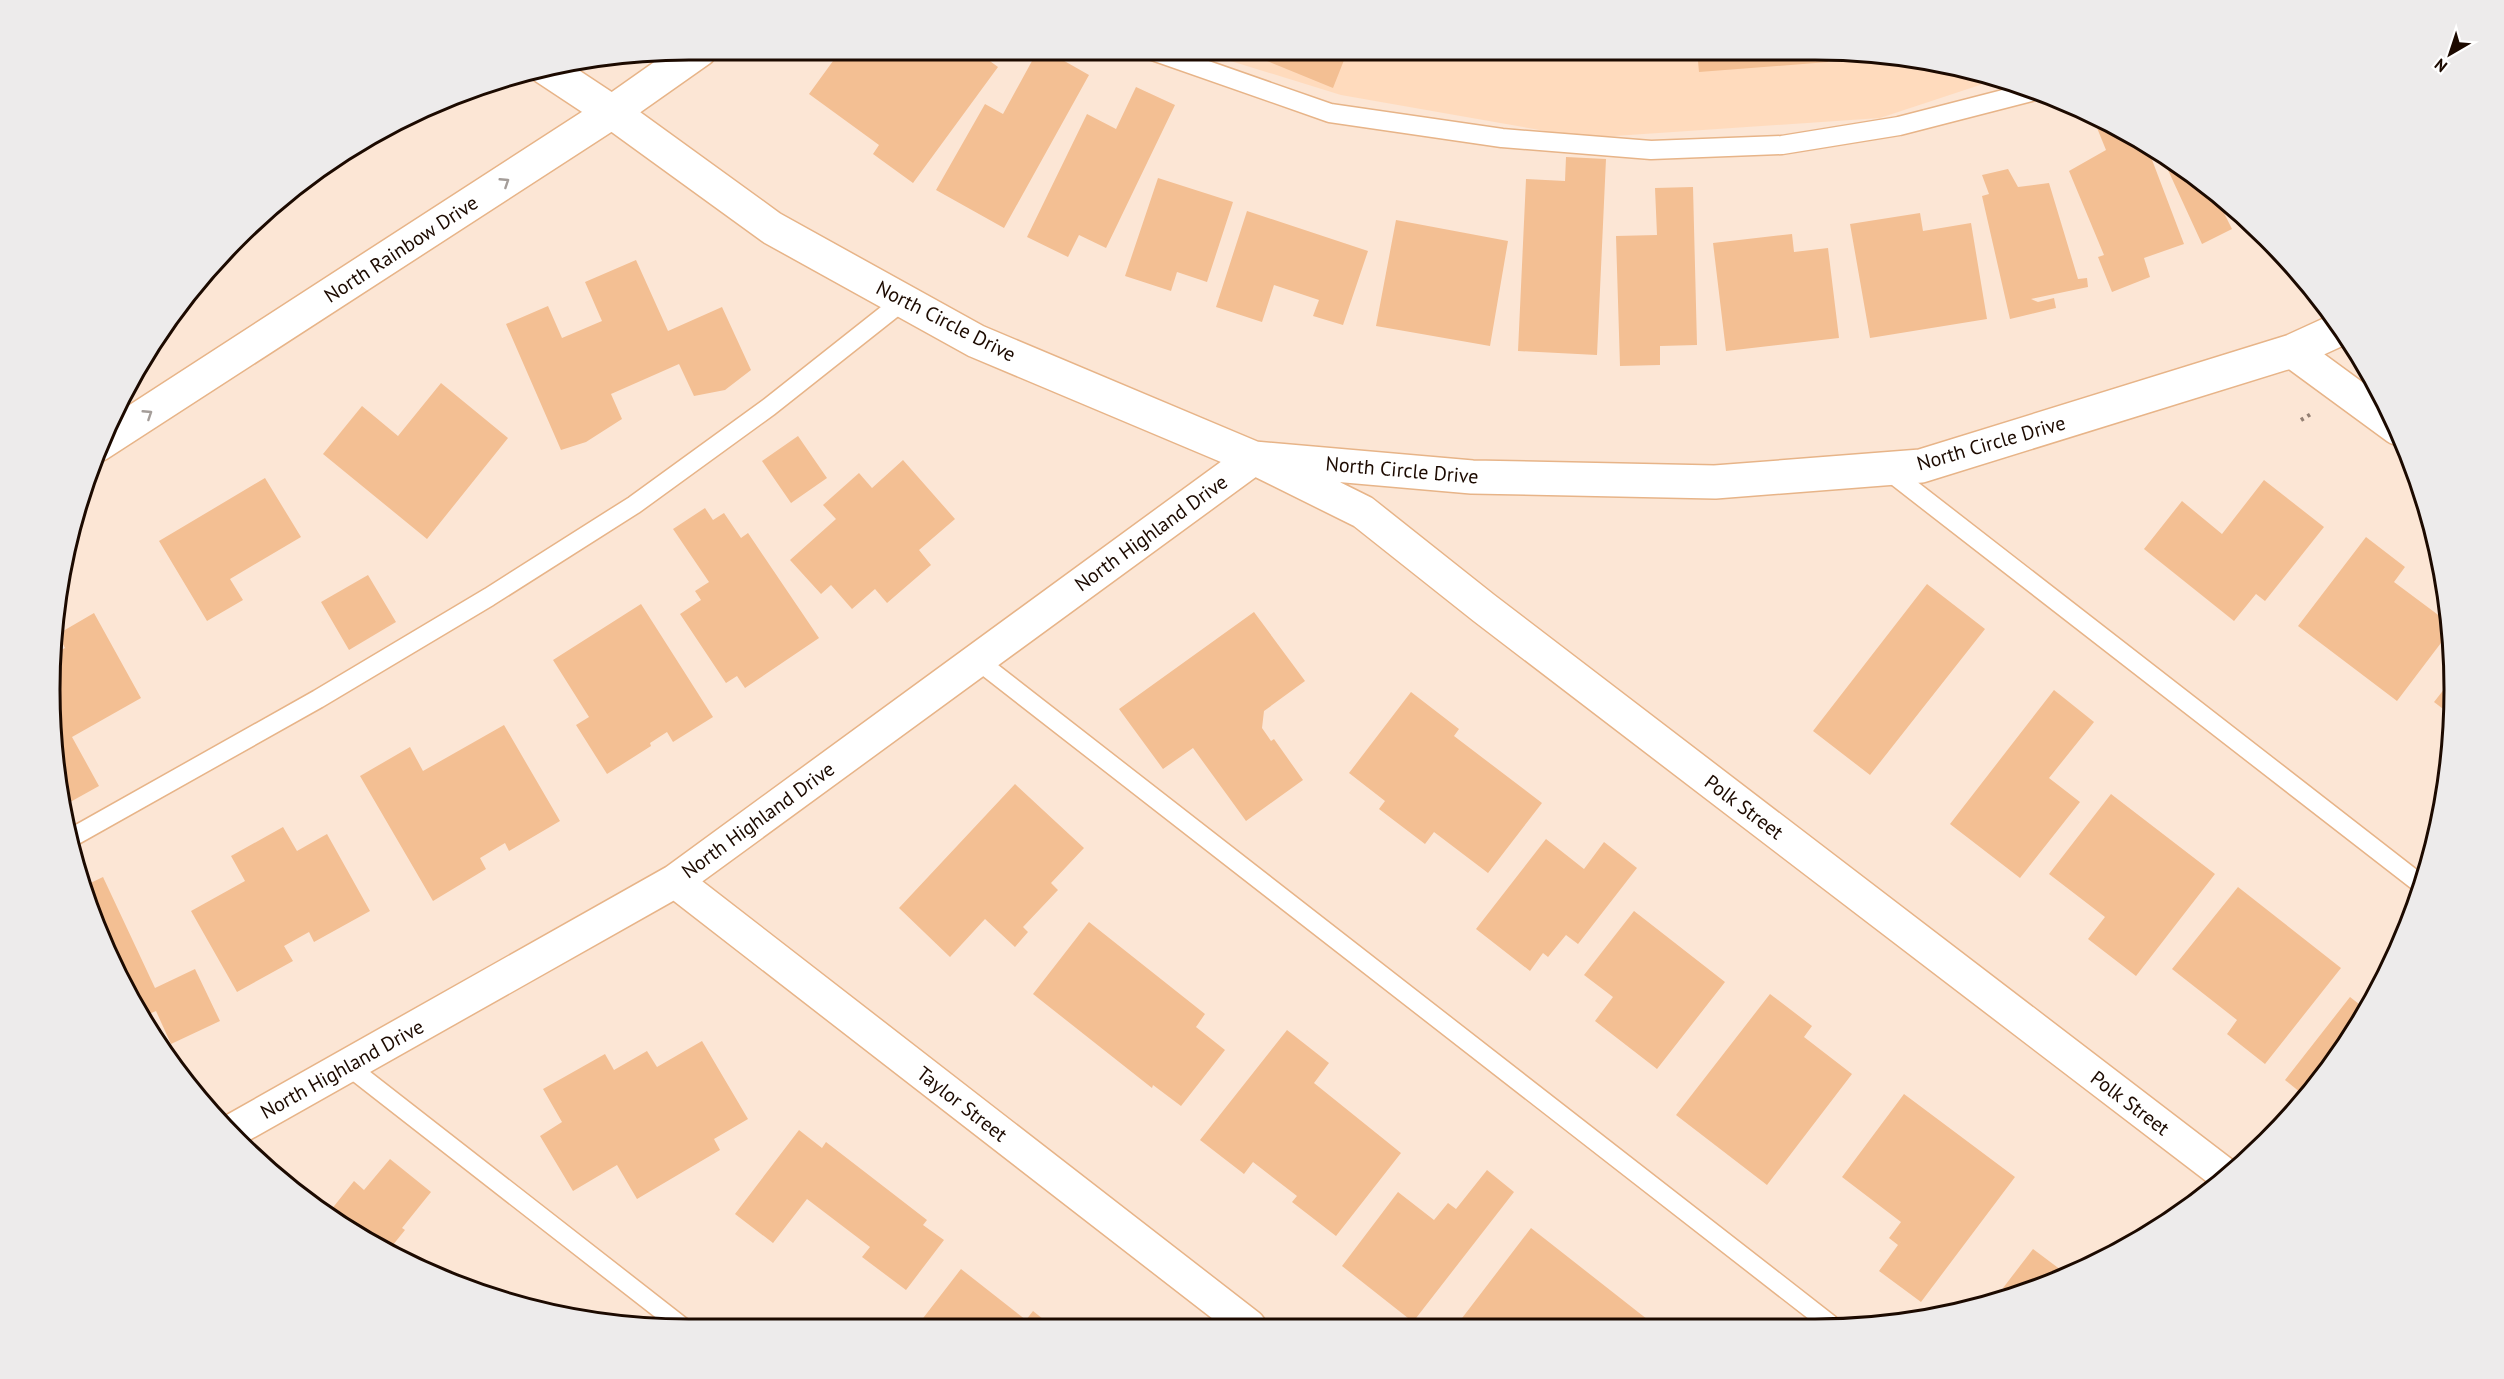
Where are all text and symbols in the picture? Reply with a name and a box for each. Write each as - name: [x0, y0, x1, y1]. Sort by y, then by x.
- north arrow: [2420, 24, 2480, 84]
- text: N: [2430, 55, 2451, 77]
- one-way arrow: [499, 177, 509, 189]
- street label: North Rainbow Drive: [319, 190, 483, 308]
- street label: North Circle Drive: [872, 275, 1020, 367]
- one-way arrow: [142, 409, 152, 421]
- street label: North Circle Drive: [1914, 409, 2068, 477]
- street label: North Circle Drive: [1324, 450, 1480, 490]
- street label: North Highland Drive: [1069, 469, 1233, 597]
- street label: North Highland Drive: [676, 756, 840, 884]
- street label: Polk Street: [1699, 769, 1789, 845]
- street label: North Highland Drive: [256, 1013, 428, 1125]
- street label: Taylor Street: [911, 1061, 1013, 1148]
- street label: Polk Street: [2085, 1065, 2175, 1141]

